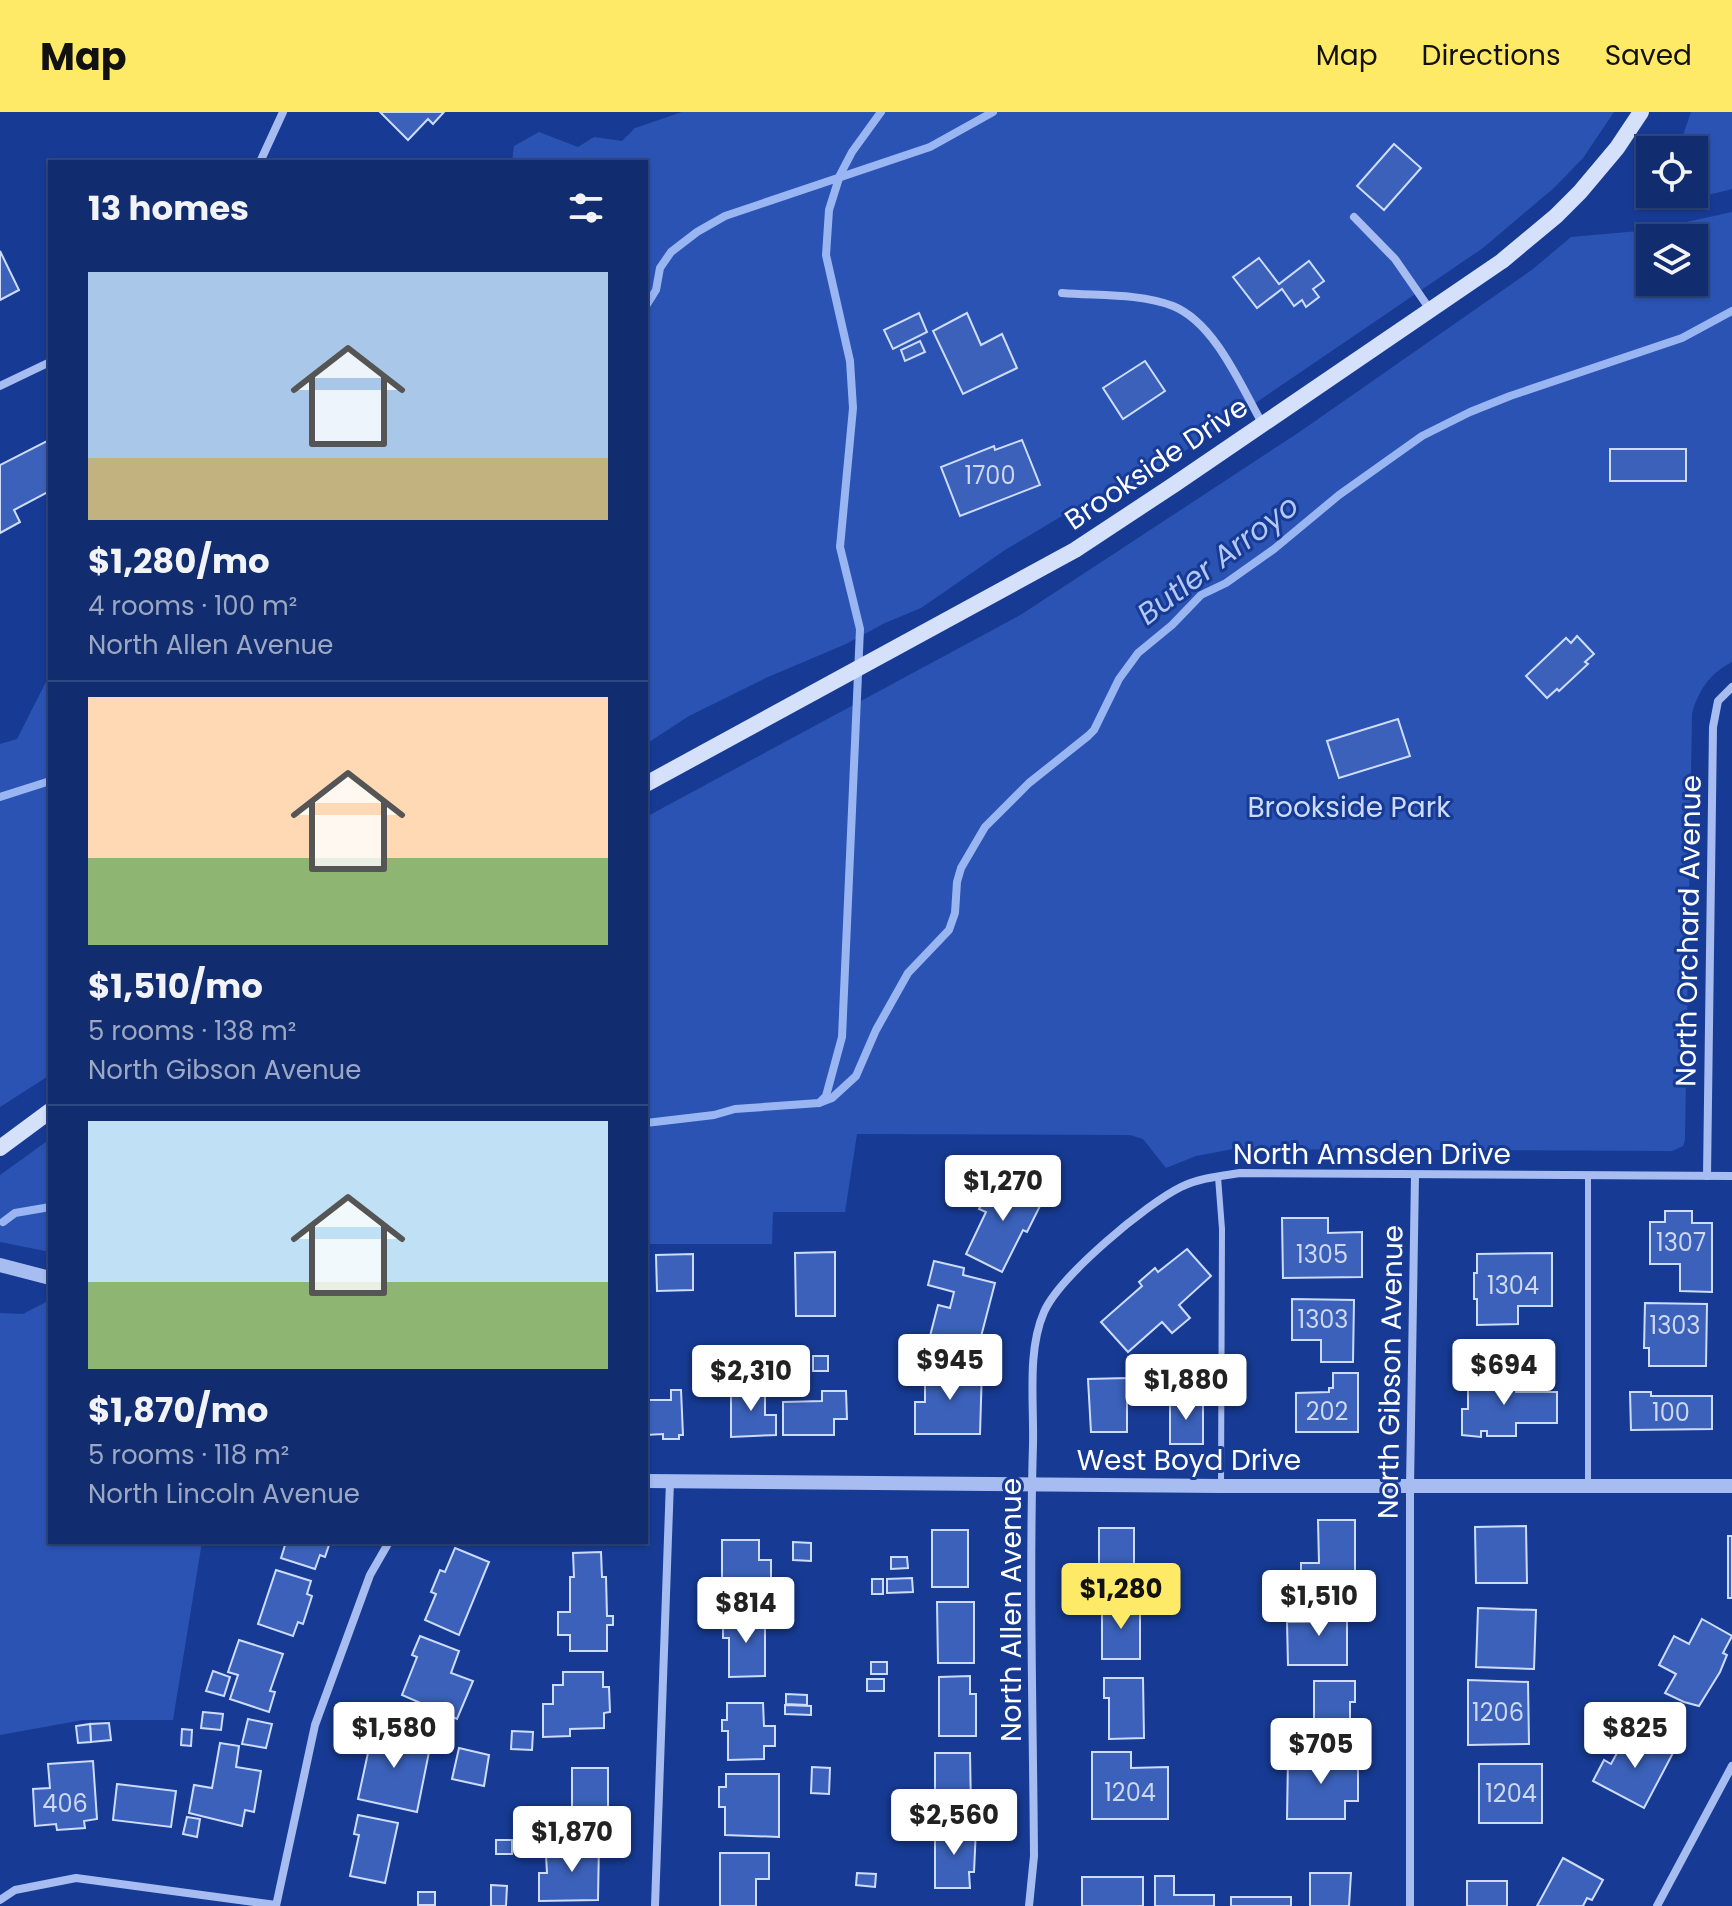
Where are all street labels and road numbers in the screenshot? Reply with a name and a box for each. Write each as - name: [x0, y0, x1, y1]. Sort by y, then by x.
- street label: Brookside Drive: [1057, 388, 1256, 539]
- street label: North Orchard Avenue: [1666, 775, 1711, 1087]
- street label: North Amsden Drive: [1233, 1135, 1511, 1174]
- street label: North Gibson Avenue: [1368, 1225, 1413, 1519]
- street label: West Boyd Drive: [1077, 1441, 1301, 1480]
- street label: North Allen Avenue: [992, 1478, 1031, 1742]

